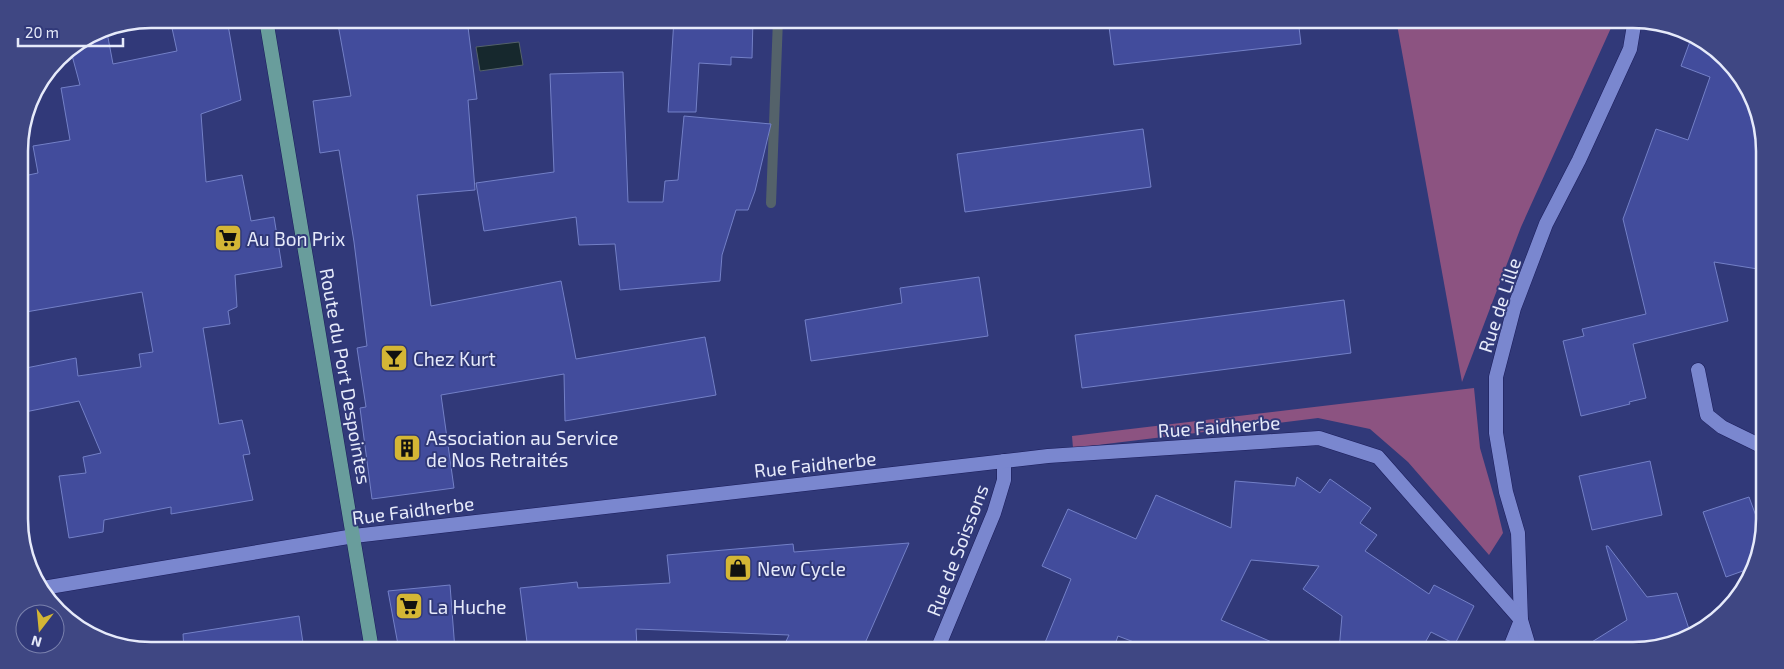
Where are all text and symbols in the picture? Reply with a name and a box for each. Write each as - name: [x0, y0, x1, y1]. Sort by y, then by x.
- scale bar: [18, 15, 122, 47]
- text: 20 m: [25, 23, 59, 41]
- supermarket icon: Au Bon Prix: [213, 223, 243, 253]
- place label: Au Bon Prix: [247, 227, 345, 250]
- street label: Rue de Lille: [1473, 255, 1525, 355]
- street label: Route du Port Despointes: [316, 266, 376, 486]
- bar icon: Chez Kurt: [379, 343, 409, 373]
- place label: Chez Kurt: [413, 347, 496, 370]
- street label: Rue Faidherbe: [1157, 410, 1281, 442]
- place label: Association au Service de Nos Retraités: [426, 426, 618, 471]
- building icon: Association au Service de Nos Retraités: [392, 433, 422, 463]
- street label: Rue Faidherbe: [753, 446, 877, 482]
- street label: Rue de Soissons: [921, 481, 993, 619]
- street label: Rue Faidherbe: [351, 491, 475, 529]
- shop icon: New Cycle: [723, 553, 753, 583]
- place label: New Cycle: [757, 557, 846, 580]
- supermarket icon: La Huche: [394, 591, 424, 621]
- place label: La Huche: [428, 595, 507, 618]
- north arrow: [15, 604, 65, 654]
- text: N: [29, 632, 43, 652]

